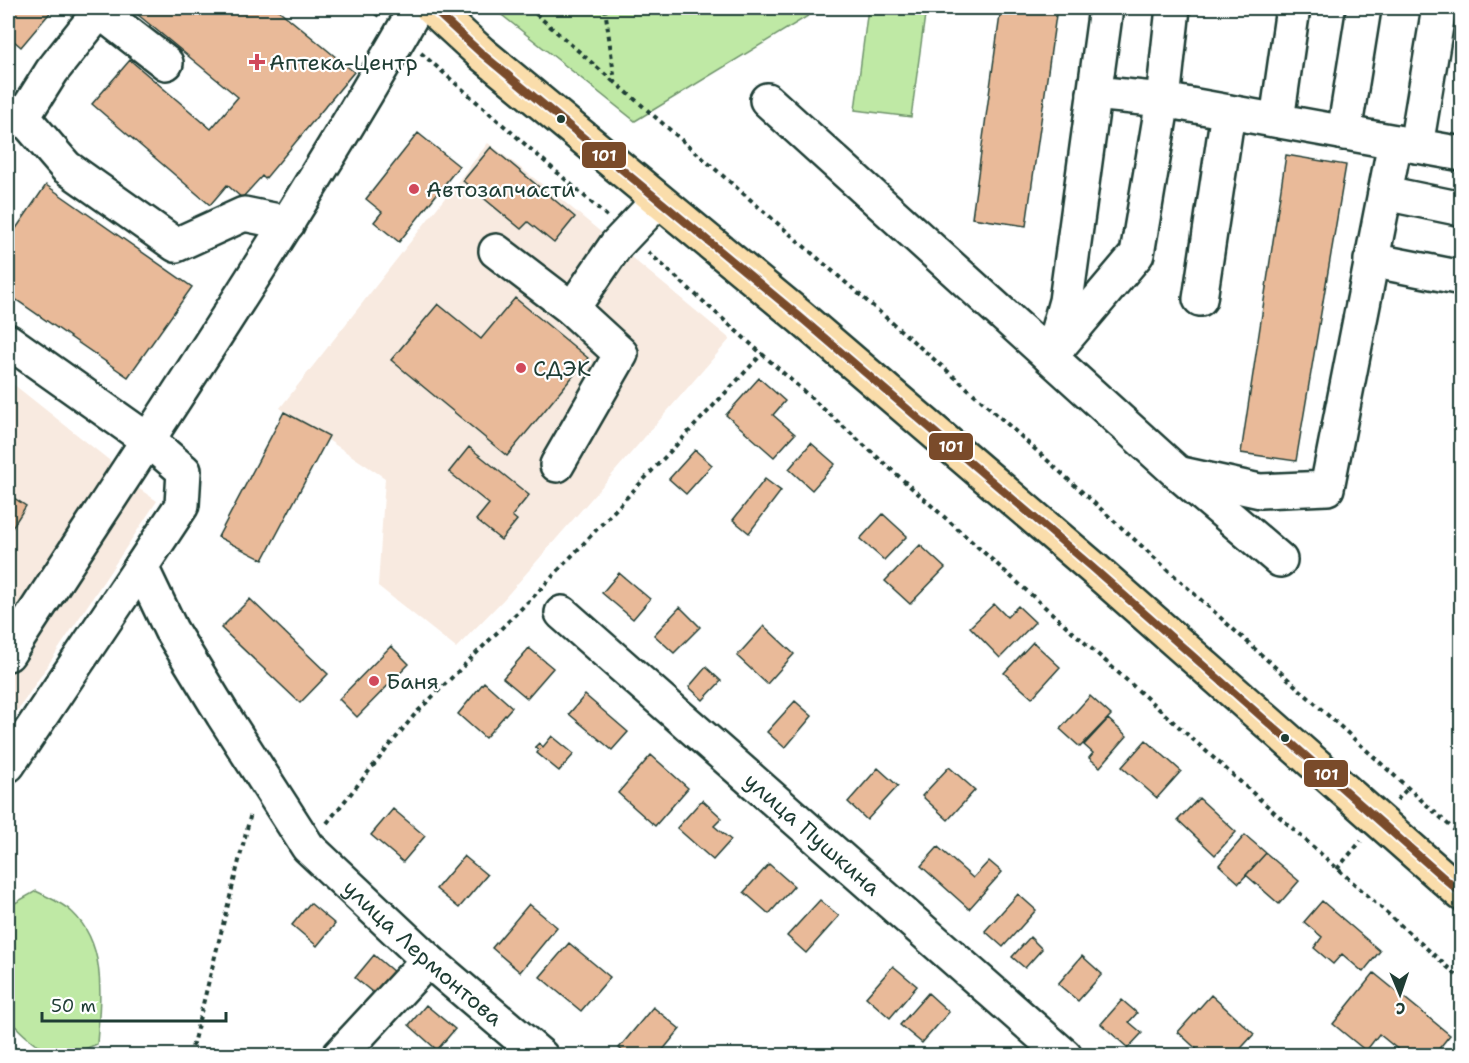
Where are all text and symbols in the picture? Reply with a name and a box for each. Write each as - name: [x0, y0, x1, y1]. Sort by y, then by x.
- place label: Аптека-Центр: [269, 48, 418, 77]
- marker: Аптека-Центр: [250, 55, 264, 69]
- unlabelled marker: [555, 113, 567, 125]
- line badge: 101: [581, 141, 627, 169]
- text: 101: [592, 145, 616, 166]
- place label: Автозапчасти: [426, 175, 575, 204]
- marker: Автозапчасти: [407, 182, 421, 196]
- place label: СДЭК: [533, 354, 591, 383]
- marker: СДЭК: [514, 361, 528, 375]
- line badge: 101: [928, 432, 974, 461]
- text: 101: [939, 436, 963, 457]
- place label: Баня: [386, 667, 439, 696]
- marker: Баня: [367, 674, 381, 688]
- unlabelled marker: [1279, 732, 1291, 744]
- line badge: 101: [1303, 759, 1349, 788]
- text: 101: [1314, 764, 1338, 785]
- street label: улица Пушкина: [738, 766, 887, 902]
- street label: улица Лермонтова: [337, 873, 509, 1032]
- north arrow: [1370, 964, 1430, 1024]
- scale bar: [42, 985, 226, 1023]
- text: 50 m: [51, 994, 96, 1018]
- text: С: [1395, 998, 1406, 1019]

